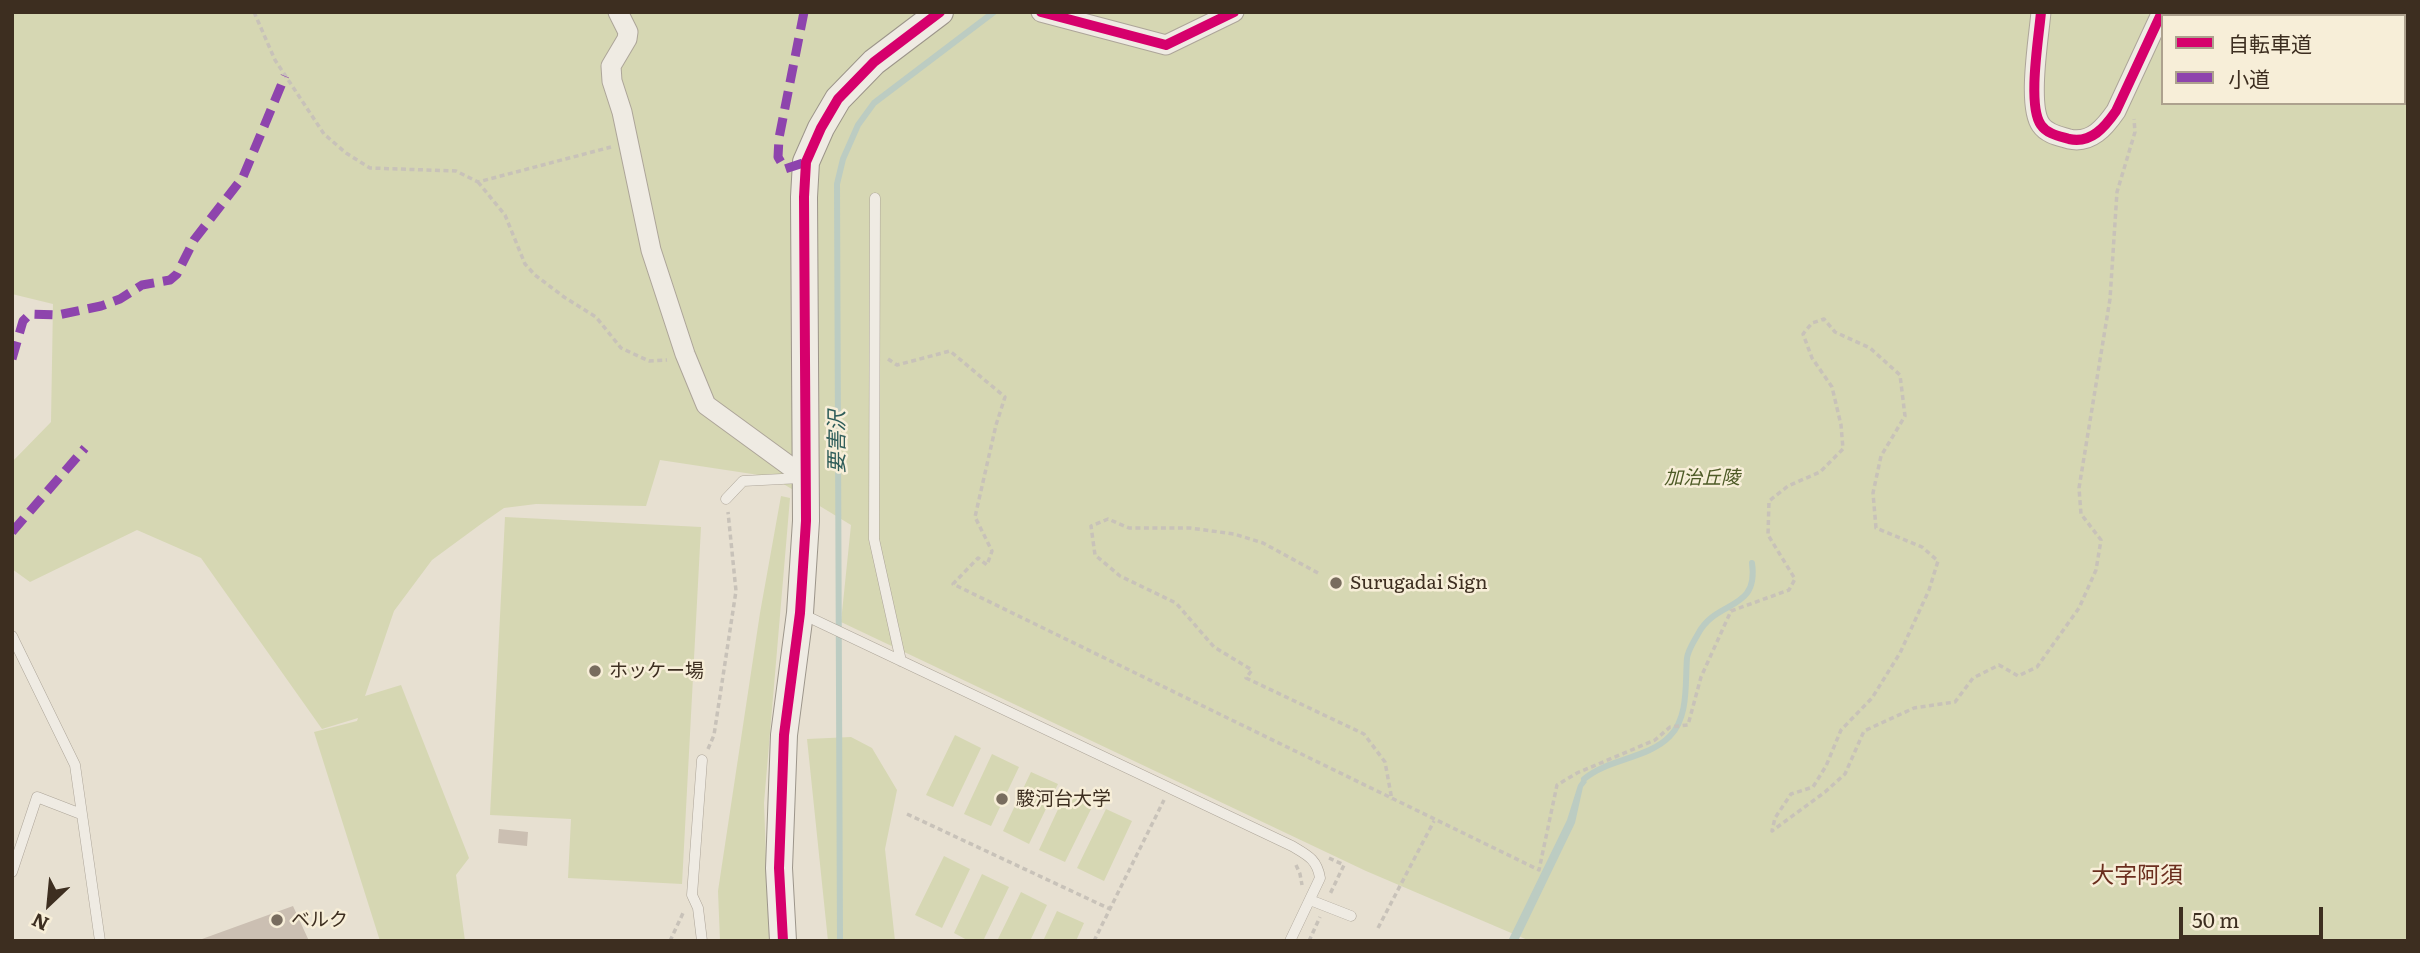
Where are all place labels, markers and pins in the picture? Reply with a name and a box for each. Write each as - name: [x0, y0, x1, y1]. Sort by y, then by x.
- place label: Surugadai Sign: [1350, 572, 1488, 594]
- marker: Surugadai Sign: [1328, 575, 1344, 591]
- place label: ホッケー場: [609, 660, 704, 682]
- marker: ホッケー場: [587, 663, 603, 679]
- place label: 駿河台大学: [1016, 788, 1111, 810]
- marker: 駿河台大学: [994, 791, 1010, 807]
- place label: ベルク: [291, 909, 348, 931]
- marker: ベルク: [269, 912, 285, 928]

